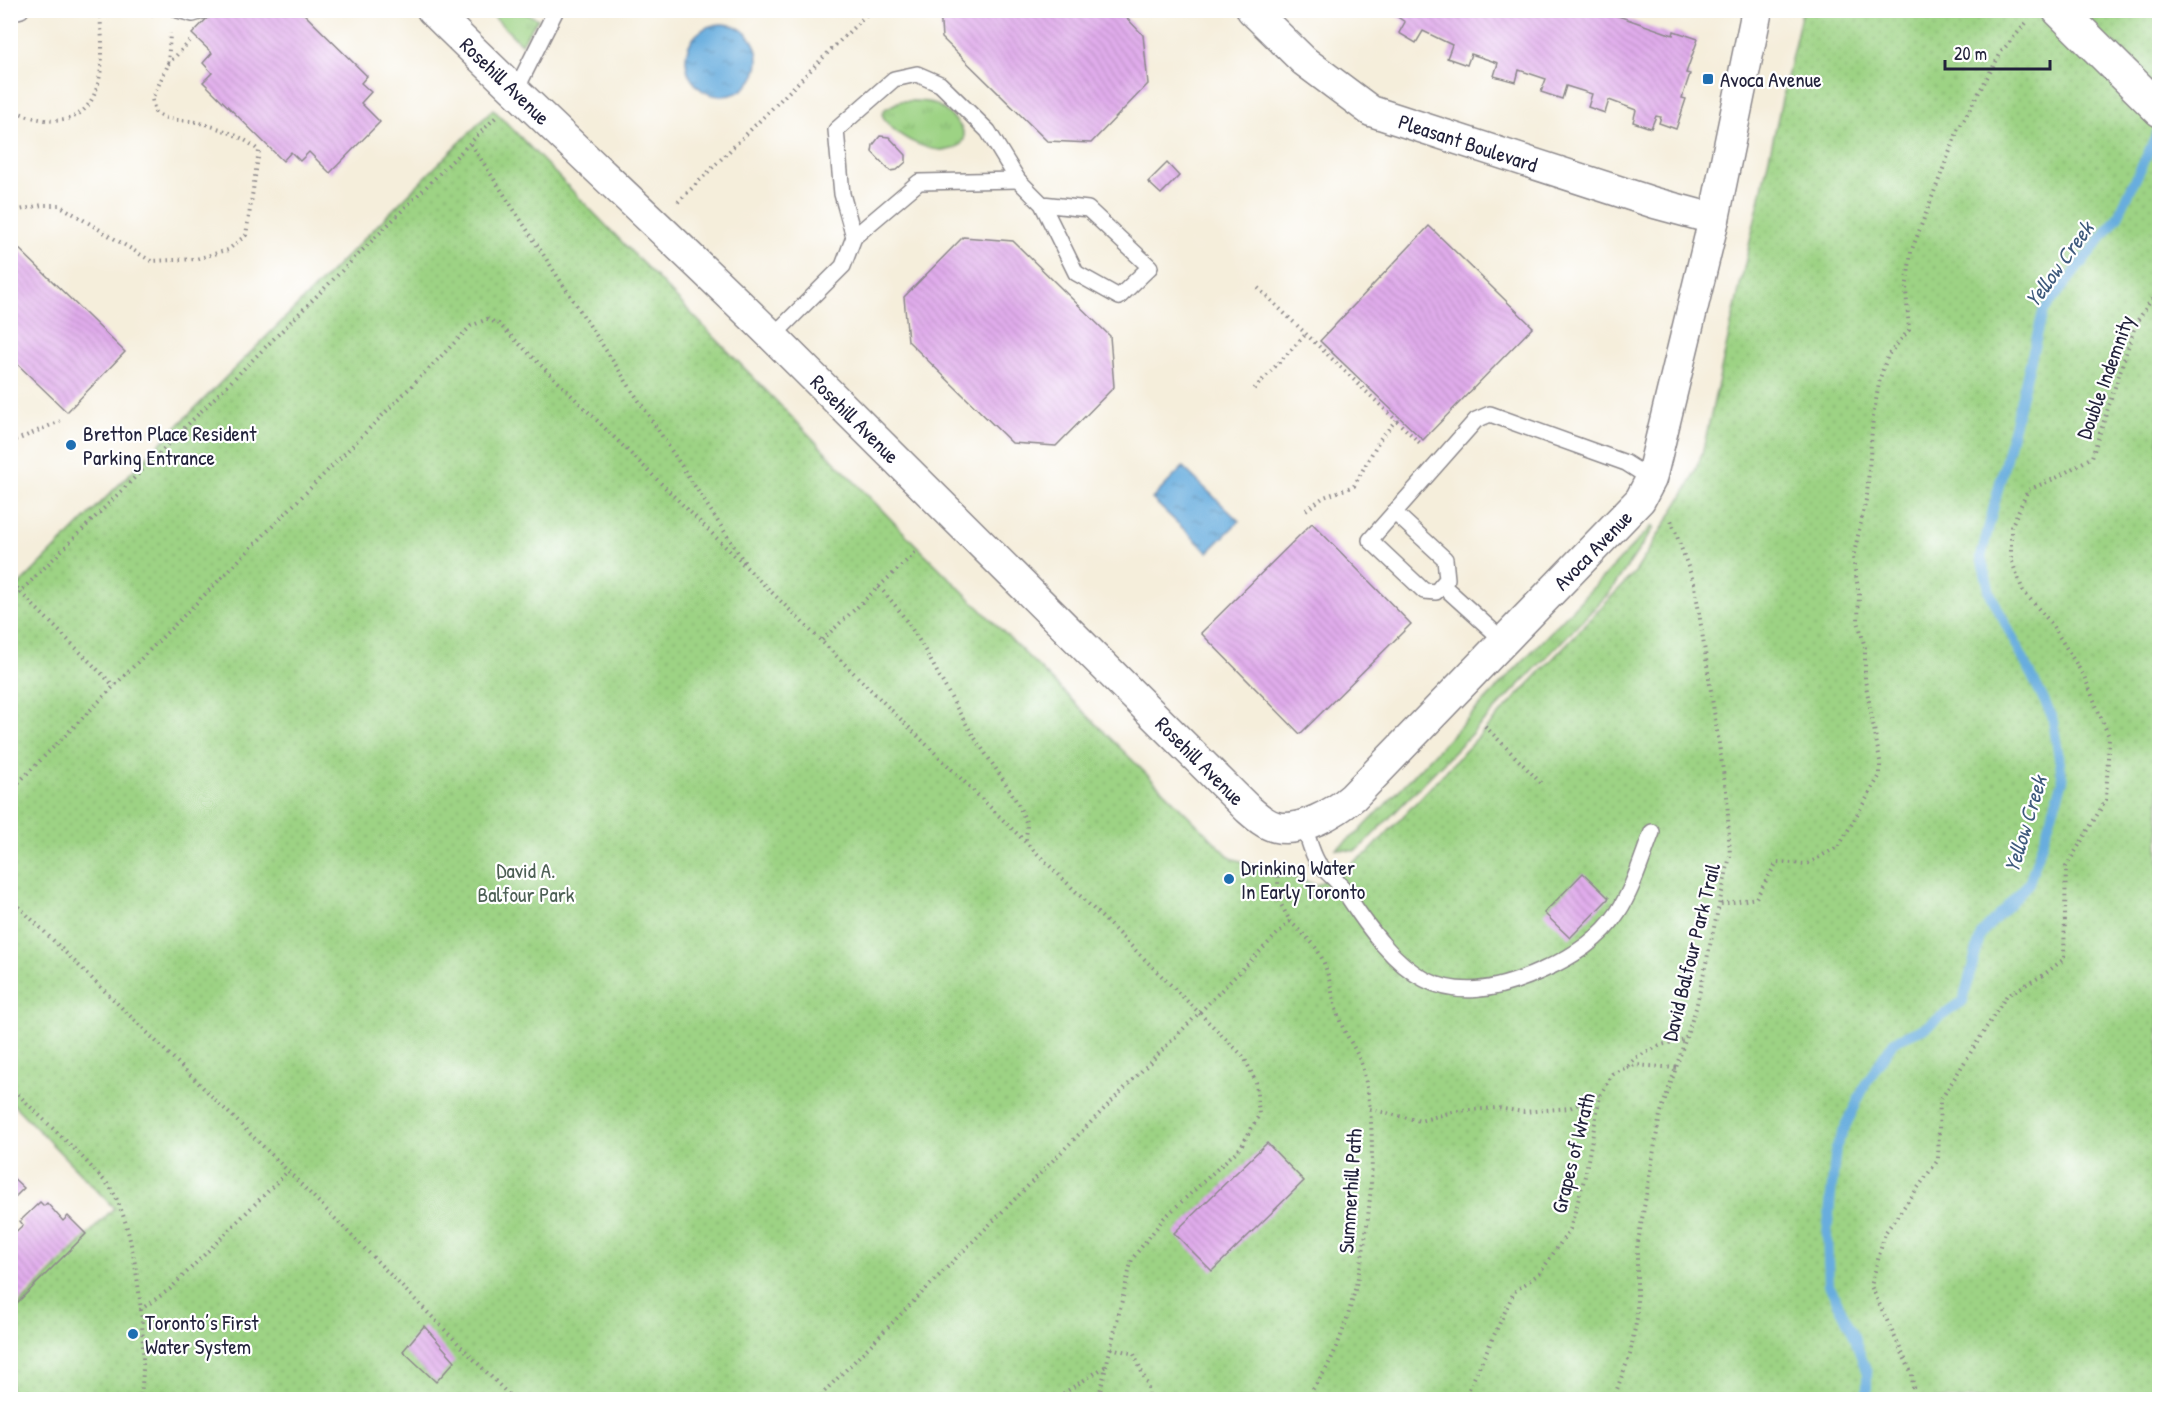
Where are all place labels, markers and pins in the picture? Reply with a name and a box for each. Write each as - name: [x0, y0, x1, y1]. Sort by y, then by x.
- place label: Avoca Avenue: [1720, 65, 1822, 94]
- marker: Avoca Avenue: [1701, 72, 1715, 86]
- place label: Bretton Place Resident Parking Entrance: [83, 419, 257, 472]
- marker: Bretton Place Resident Parking Entrance: [64, 438, 78, 452]
- place label: Drinking Water In Early Toronto: [1241, 853, 1365, 906]
- marker: Drinking Water In Early Toronto: [1222, 872, 1236, 886]
- place label: Toronto’s First Water System: [145, 1308, 259, 1361]
- marker: Toronto’s First Water System: [126, 1327, 140, 1341]

